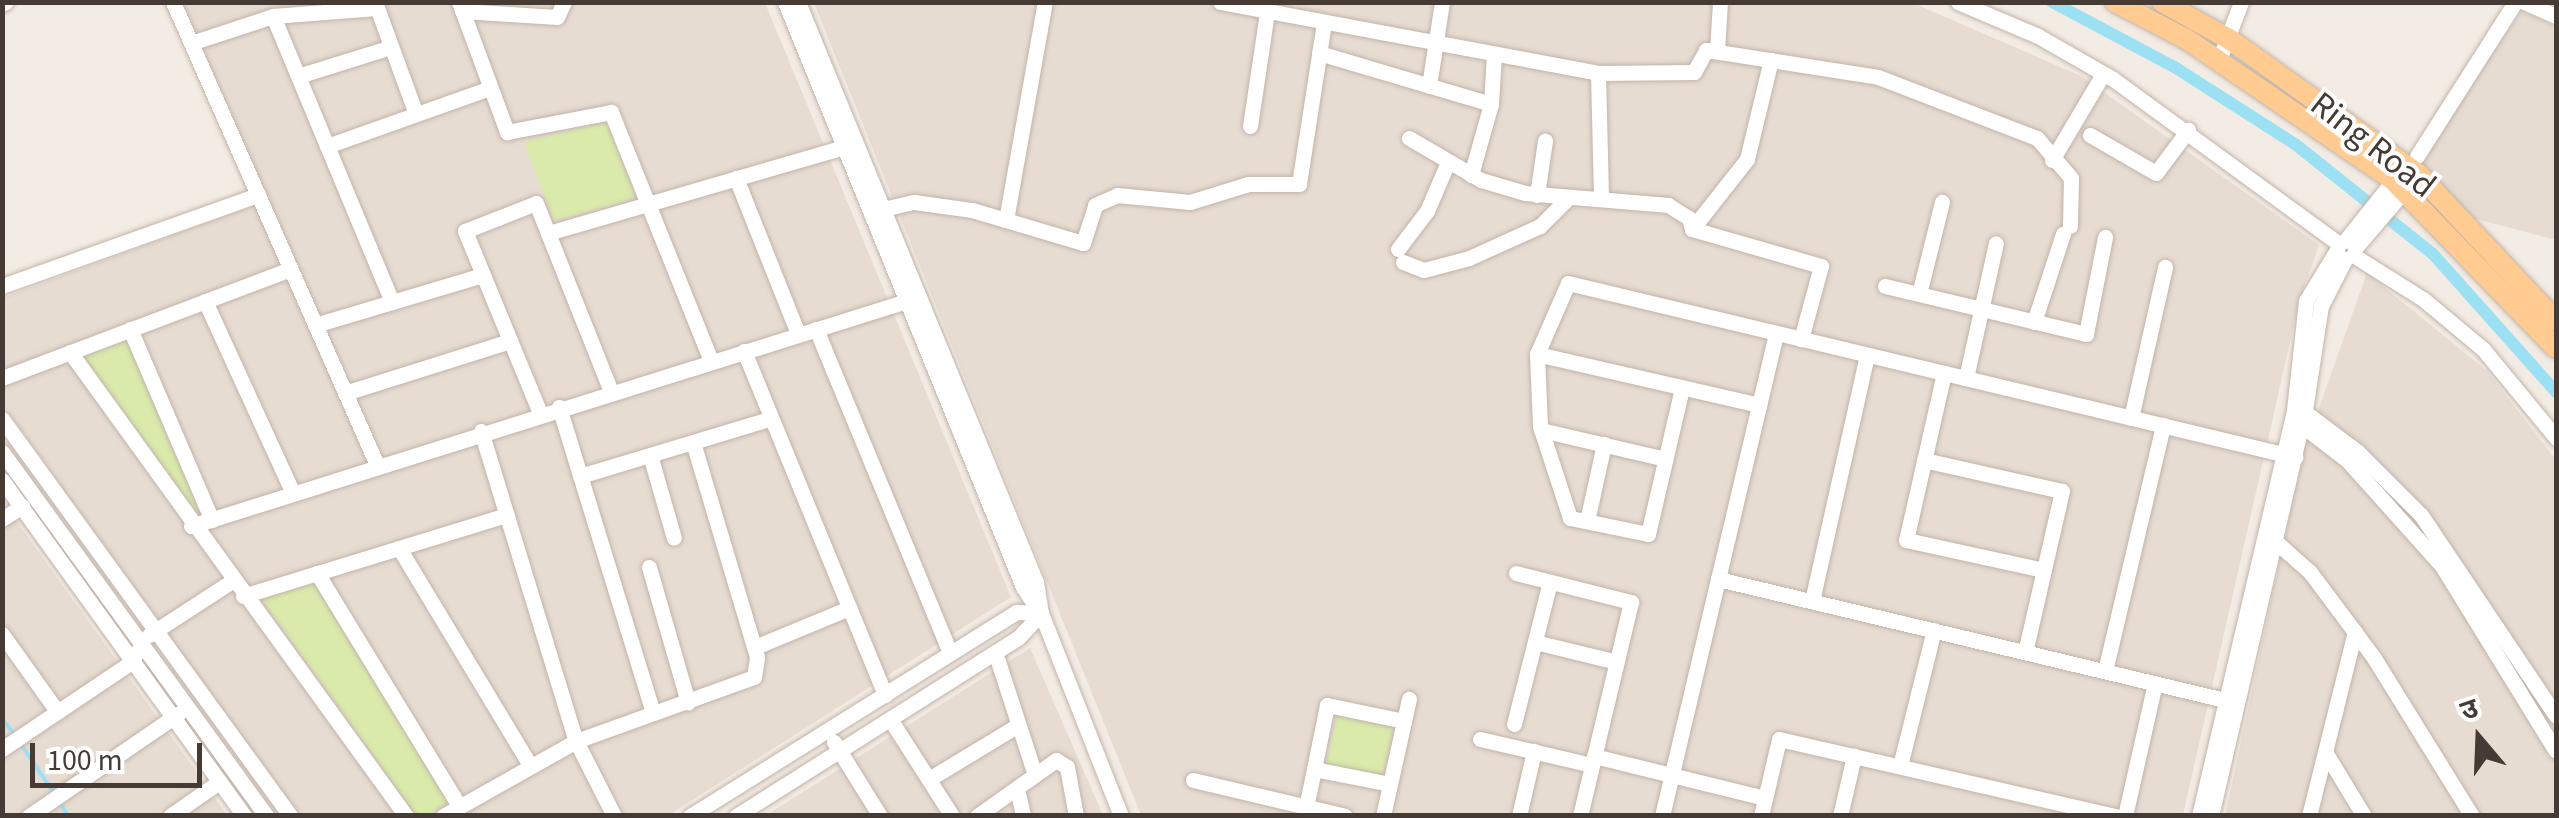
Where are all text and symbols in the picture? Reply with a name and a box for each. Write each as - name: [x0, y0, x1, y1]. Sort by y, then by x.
- street label: Ring Road: [2302, 83, 2444, 207]
- north arrow: [2429, 688, 2529, 788]
- text: उ: [2455, 688, 2483, 731]
- scale bar: [35, 723, 208, 785]
- text: 100 m: [47, 739, 123, 782]

